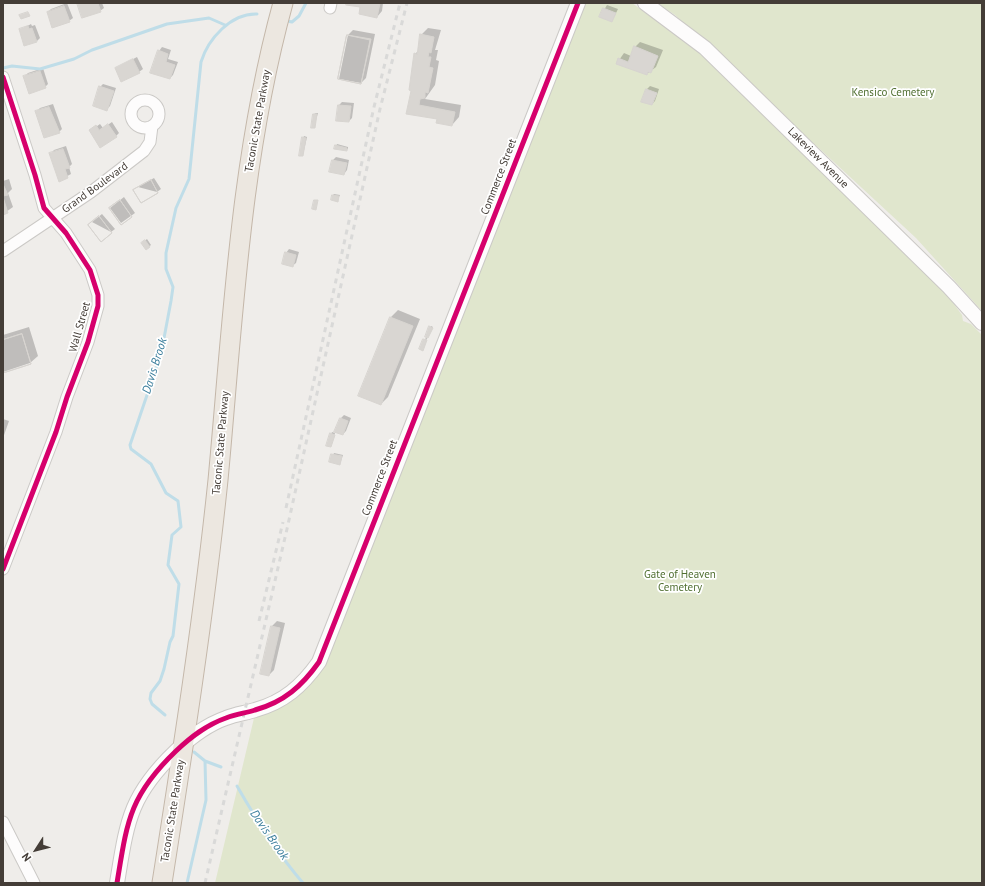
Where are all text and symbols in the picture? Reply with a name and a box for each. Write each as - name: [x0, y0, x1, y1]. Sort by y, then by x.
- street label: Taconic State Parkway: [242, 69, 274, 173]
- park label: Kensico Cemetery: [852, 86, 934, 100]
- street label: Lakeview Avenue: [785, 125, 851, 191]
- street label: Commerce Street: [478, 137, 520, 217]
- street label: Grand Boulevard: [60, 160, 130, 216]
- street label: Wall Street: [67, 300, 93, 354]
- water label: Davis Brook: [140, 336, 170, 396]
- street label: Taconic State Parkway: [210, 391, 232, 495]
- street label: Commerce Street: [359, 438, 401, 518]
- park label: Gate of Heaven Cemetery: [644, 568, 716, 594]
- street label: Taconic State Parkway: [158, 759, 188, 863]
- water label: Davis Brook: [247, 807, 291, 863]
- north arrow: [16, 830, 56, 870]
- text: N: [19, 850, 34, 864]

